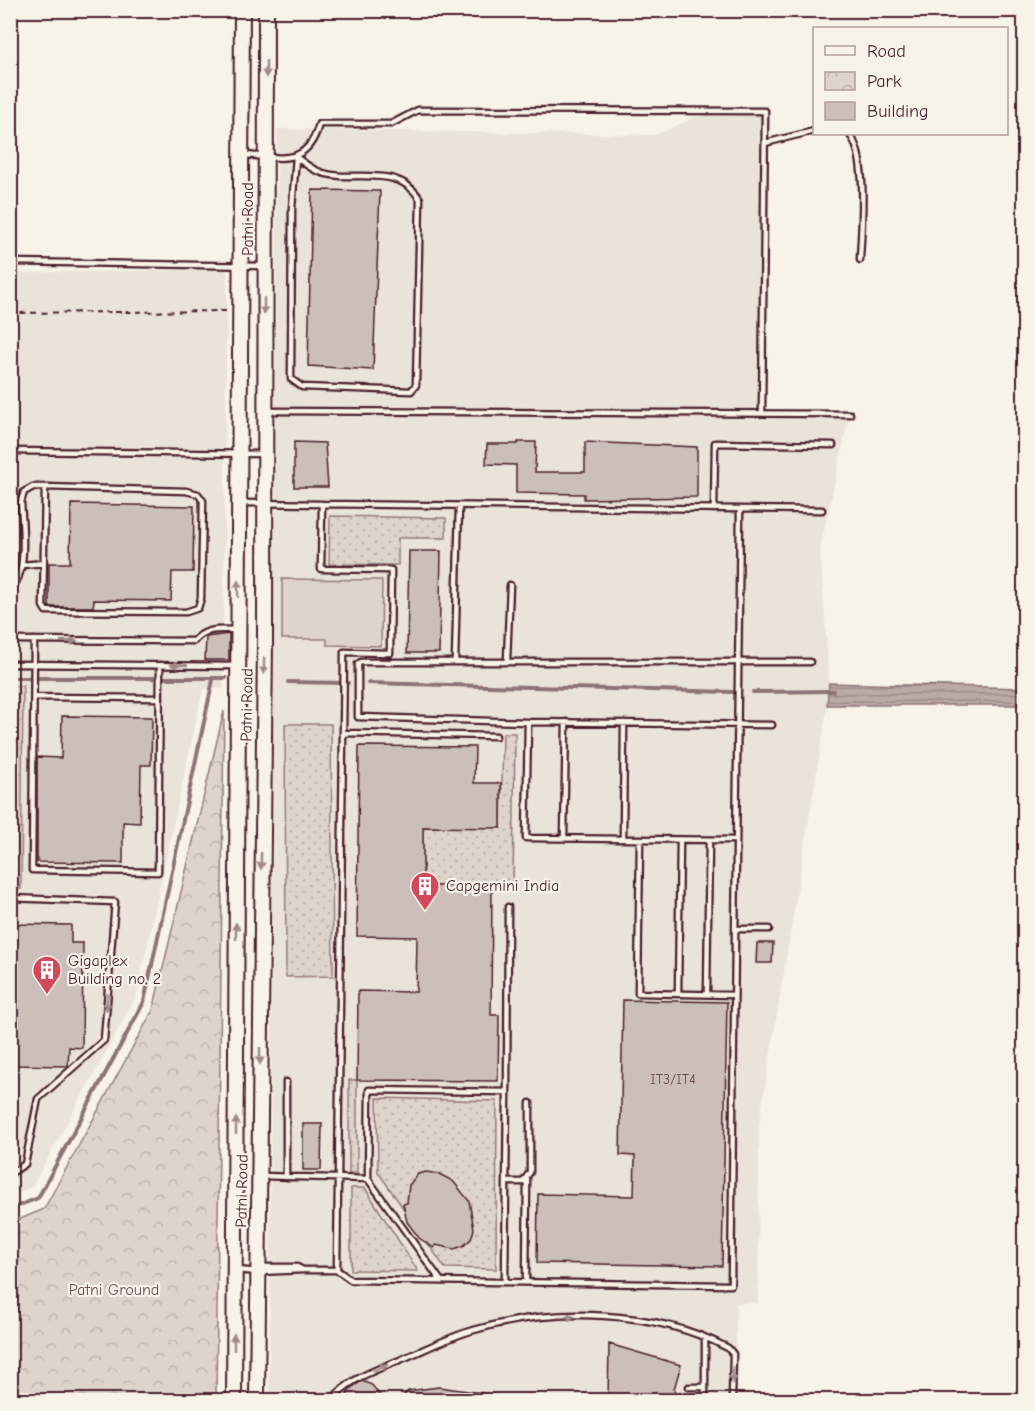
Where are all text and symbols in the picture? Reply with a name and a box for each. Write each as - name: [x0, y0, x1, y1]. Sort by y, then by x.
- legend: [813, 27, 1008, 135]
- text: Road: [867, 41, 906, 62]
- one-way arrow: [261, 59, 271, 78]
- text: Park: [867, 71, 902, 92]
- text: Building: [867, 101, 929, 122]
- street label: Patni Road: [239, 182, 257, 256]
- one-way arrow: [259, 296, 269, 315]
- one-way arrow: [233, 580, 243, 599]
- one-way arrow: [59, 636, 78, 645]
- one-way arrow: [260, 657, 269, 676]
- one-way arrow: [169, 660, 188, 670]
- street label: Patni Road: [237, 668, 257, 742]
- one-way arrow: [256, 852, 266, 871]
- building icon: Capgemini India: [409, 870, 441, 912]
- place label: Capgemini India: [446, 877, 559, 895]
- one-way arrow: [231, 922, 241, 941]
- place label: Gigaplex Building no. 2: [68, 952, 161, 988]
- building icon: Gigaplex Building no. 2: [31, 954, 63, 996]
- one-way arrow: [102, 992, 112, 1011]
- one-way arrow: [255, 1047, 264, 1066]
- house number: IT3/IT4: [650, 1071, 696, 1088]
- one-way arrow: [231, 1117, 241, 1136]
- street label: Patni Road: [232, 1154, 252, 1228]
- park label: Patni Ground: [69, 1281, 159, 1299]
- one-way arrow: [557, 1312, 576, 1321]
- one-way arrow: [229, 1333, 239, 1352]
- one-way arrow: [372, 1364, 389, 1373]
- one-way arrow: [728, 1365, 738, 1384]

